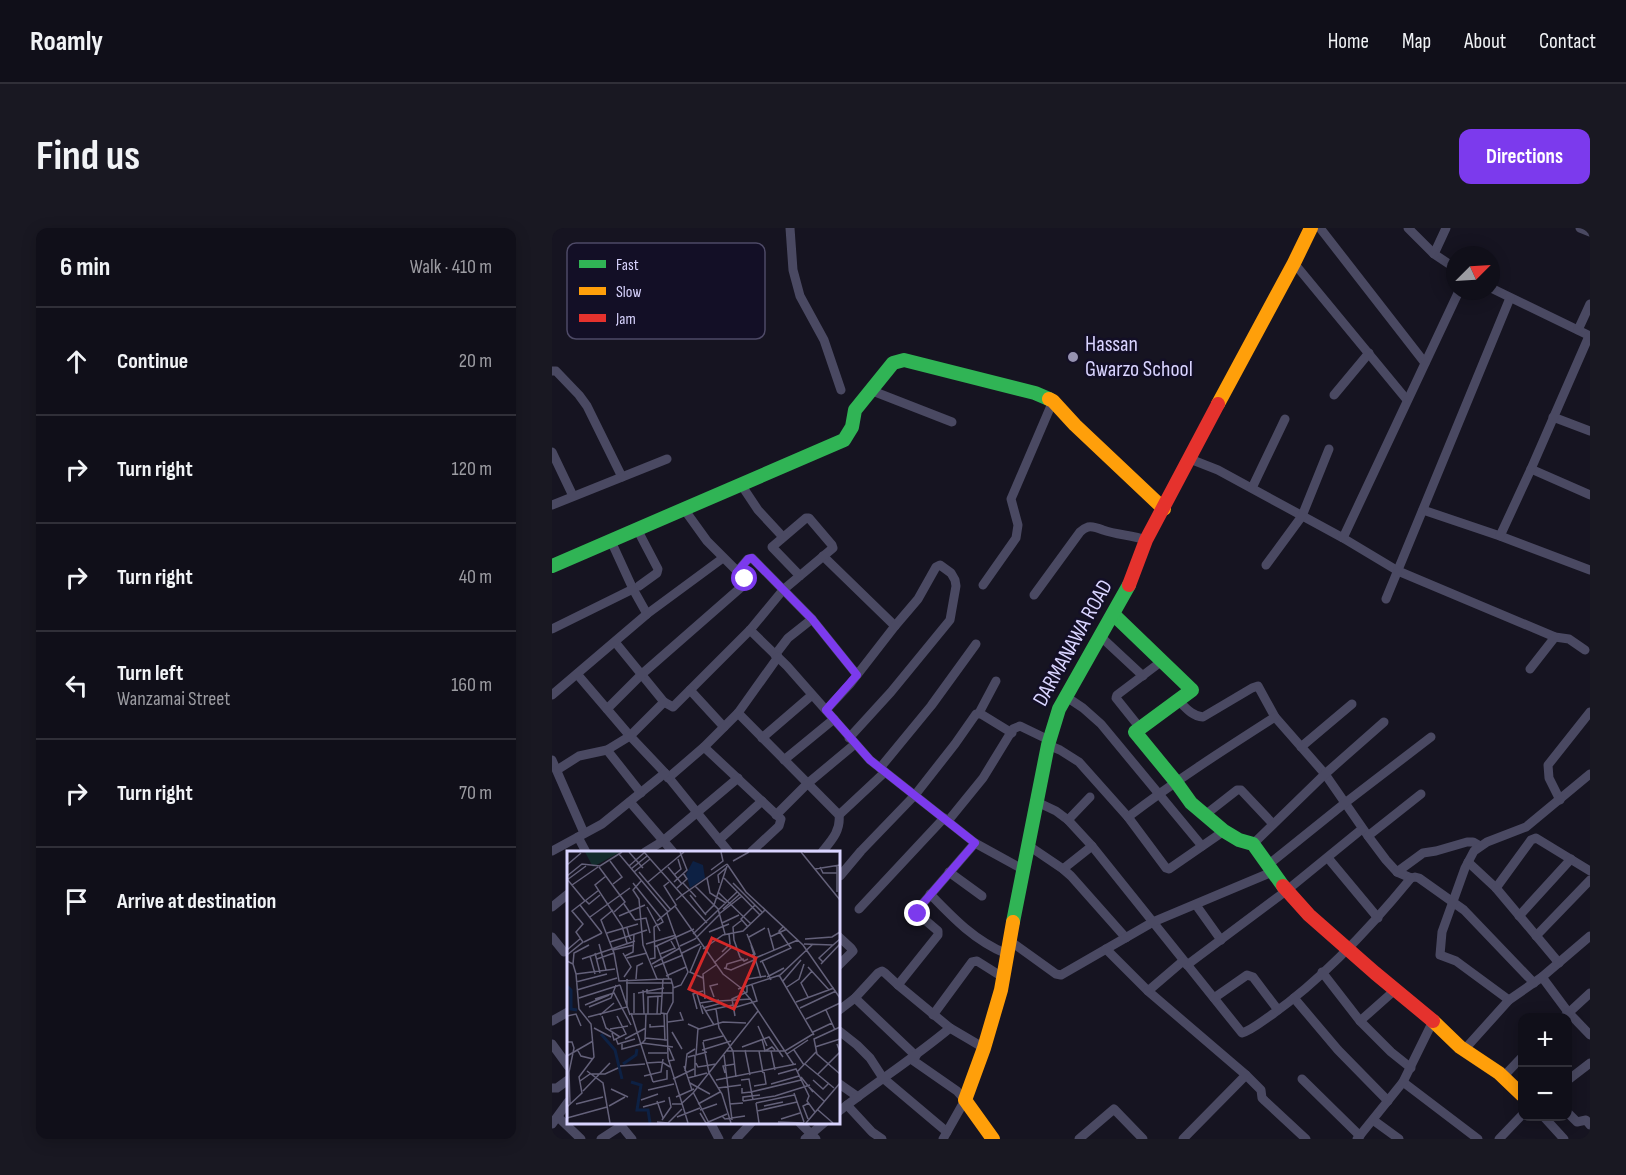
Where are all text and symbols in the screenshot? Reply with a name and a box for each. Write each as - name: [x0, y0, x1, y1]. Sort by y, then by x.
- text: Roamly: [30, 25, 103, 58]
- text: Home: [1328, 29, 1369, 54]
- text: Map: [1402, 29, 1431, 54]
- text: About: [1464, 29, 1506, 54]
- text: Contact: [1539, 29, 1596, 54]
- button: Directions: [1459, 129, 1590, 184]
- text: Find us: [36, 131, 140, 182]
- legend: [567, 243, 765, 339]
- north arrow: [1446, 246, 1500, 300]
- text: 6 min: [60, 252, 110, 283]
- text: Walk · 410 m: [410, 255, 492, 279]
- text: Fast: [616, 256, 639, 275]
- text: Slow: [616, 283, 641, 302]
- text: Jam: [615, 310, 636, 329]
- place label: Hassan Gwarzo School: [1085, 331, 1193, 383]
- icon: ahead: [60, 345, 93, 378]
- text: Continue: [117, 348, 188, 375]
- text: 20 m: [459, 349, 492, 373]
- marker: Hassan Gwarzo School: [1066, 350, 1080, 364]
- icon: right: [60, 453, 93, 486]
- text: Turn right: [117, 456, 193, 483]
- text: 120 m: [452, 457, 492, 481]
- icon: right: [60, 561, 93, 594]
- text: Turn right: [117, 564, 193, 591]
- text: 40 m: [459, 565, 492, 589]
- route start: [731, 565, 757, 591]
- street label: DARMANAWA ROAD: [1027, 575, 1119, 711]
- text: Turn left: [117, 660, 183, 687]
- icon: left: [60, 669, 93, 702]
- text: 160 m: [451, 673, 492, 697]
- text: Wanzamai Street: [117, 687, 230, 711]
- icon: right: [60, 777, 93, 810]
- text: Turn right: [117, 780, 193, 807]
- text: 70 m: [459, 781, 492, 805]
- inset map: [567, 851, 840, 1124]
- icon: arrive: [60, 885, 93, 918]
- text: Arrive at destination: [117, 888, 276, 915]
- route end: [904, 900, 930, 926]
- map controls: [1518, 1013, 1572, 1121]
- button: +: [1518, 1013, 1572, 1067]
- button: −: [1518, 1067, 1572, 1121]

